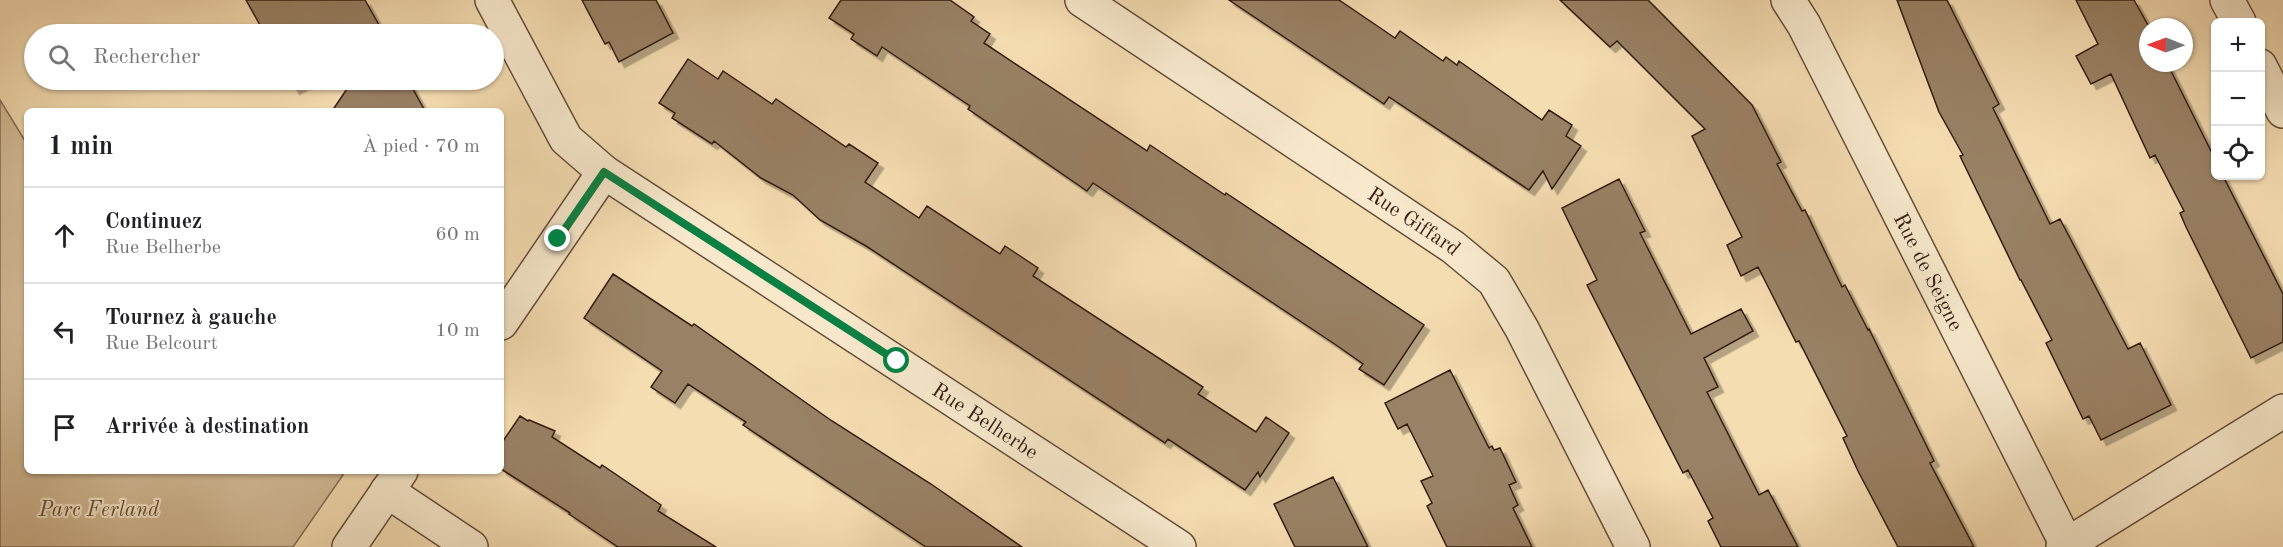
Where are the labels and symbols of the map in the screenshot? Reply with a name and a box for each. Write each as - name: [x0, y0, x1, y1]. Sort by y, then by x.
- north arrow: [2139, 18, 2193, 72]
- street label: Rue Giffard: [1363, 184, 1464, 260]
- street label: Rue de Seigne: [1889, 210, 1966, 335]
- route end: [544, 225, 570, 251]
- route start: [883, 347, 909, 373]
- street label: Rue Belherbe: [928, 380, 1041, 464]
- park label: Parc Ferland: [38, 500, 160, 521]

